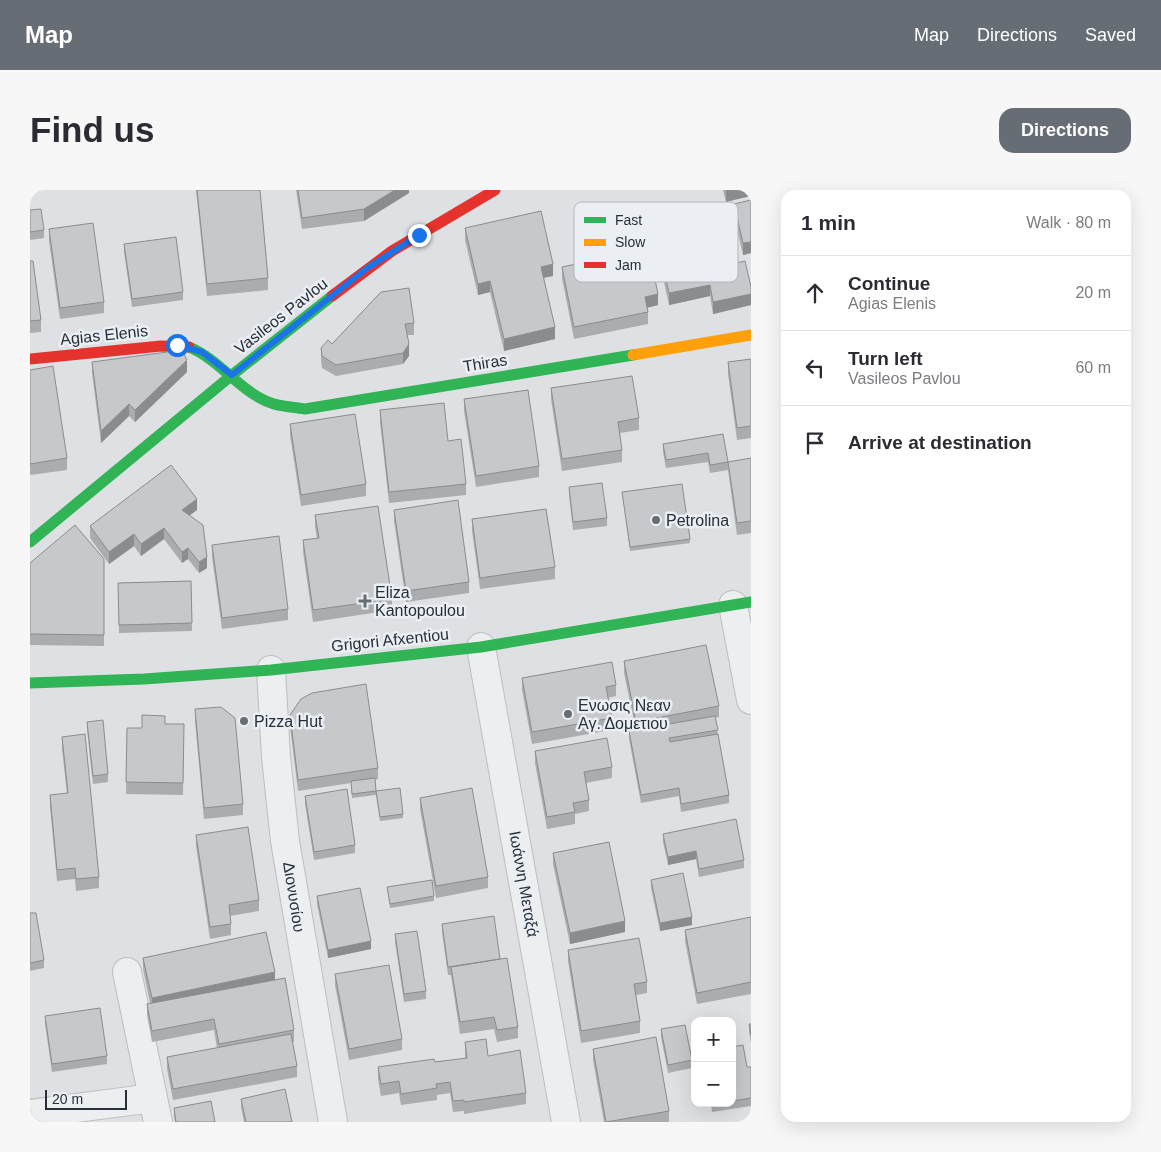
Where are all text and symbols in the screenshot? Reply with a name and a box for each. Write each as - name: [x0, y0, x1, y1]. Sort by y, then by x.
- text: Map: [25, 21, 73, 48]
- text: Map: [914, 25, 949, 45]
- text: Directions: [977, 25, 1057, 45]
- text: Saved: [1085, 25, 1136, 45]
- button: Directions: [999, 108, 1131, 153]
- text: Find us: [30, 110, 154, 149]
- legend: [574, 202, 738, 282]
- text: 1 min: [801, 211, 856, 234]
- text: Fast: [615, 212, 642, 228]
- text: Walk · 80 m: [1026, 214, 1111, 231]
- route end: [408, 224, 431, 247]
- text: Slow: [615, 234, 646, 250]
- text: Jam: [615, 257, 641, 273]
- text: Continue: [848, 273, 930, 294]
- street label: Vasileos Pavlou: [231, 275, 331, 357]
- icon: ahead: [801, 279, 829, 307]
- text: 20 m: [1075, 284, 1111, 301]
- text: Agias Elenis: [848, 295, 936, 312]
- street label: Agias Elenis: [59, 322, 149, 348]
- route start: [166, 334, 189, 357]
- text: Turn left: [848, 348, 923, 369]
- street label: Thiras: [462, 351, 508, 375]
- icon: left: [801, 354, 829, 382]
- text: 60 m: [1075, 359, 1111, 376]
- text: Vasileos Pavlou: [848, 370, 961, 387]
- icon: arrive: [801, 429, 829, 457]
- text: Arrive at destination: [848, 432, 1032, 453]
- place label: Petrolina: [666, 512, 729, 529]
- marker: Petrolina: [650, 514, 662, 526]
- place label: Eliza Kantopoulou: [375, 584, 465, 619]
- marker: Eliza Kantopoulou: [359, 595, 371, 607]
- street label: Grigori Afxentiou: [330, 625, 450, 655]
- place label: Ενωσις Νεαν Αγ. Δομετιου: [578, 697, 671, 732]
- marker: Ενωσις Νεαν Αγ. Δομετιου: [562, 708, 574, 720]
- place label: Pizza Hut: [254, 713, 323, 730]
- marker: Pizza Hut: [238, 715, 250, 727]
- street label: Ιωάννη Μεταξά: [505, 830, 542, 938]
- street label: Διονυσίου: [280, 861, 308, 933]
- map controls: [691, 1017, 736, 1107]
- button: +: [691, 1017, 736, 1062]
- button: −: [691, 1062, 736, 1107]
- scale bar: [45, 1087, 128, 1110]
- text: 20 m: [52, 1091, 83, 1107]

